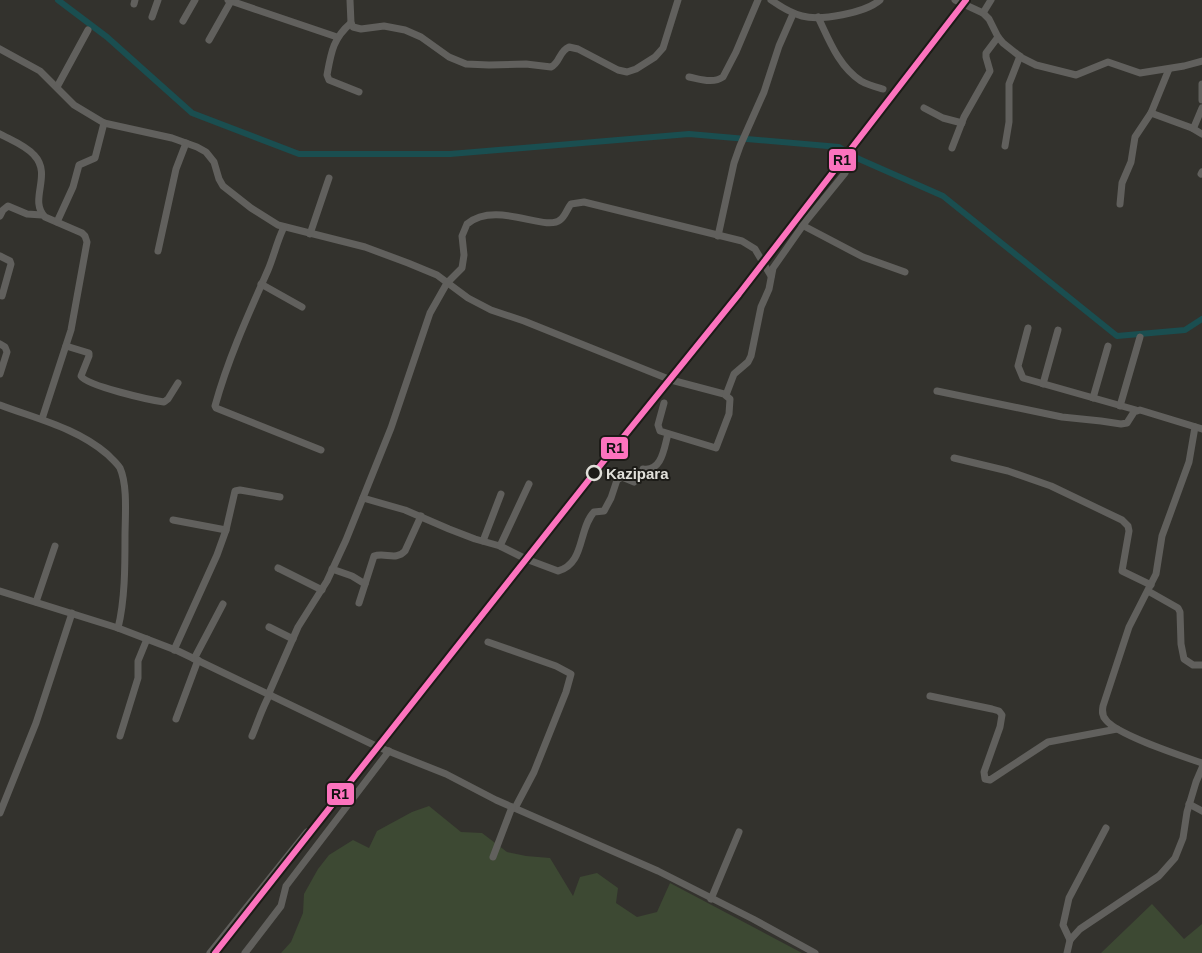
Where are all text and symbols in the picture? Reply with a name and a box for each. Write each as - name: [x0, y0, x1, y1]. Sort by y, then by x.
- line badge: R1: [828, 148, 857, 172]
- text: R1: [833, 152, 851, 168]
- line badge: R1: [600, 436, 629, 460]
- text: R1: [606, 440, 624, 456]
- marker: Kazipara: [586, 465, 602, 481]
- place label: Kazipara: [606, 465, 669, 482]
- line badge: R1: [326, 782, 355, 806]
- text: R1: [331, 786, 349, 802]

